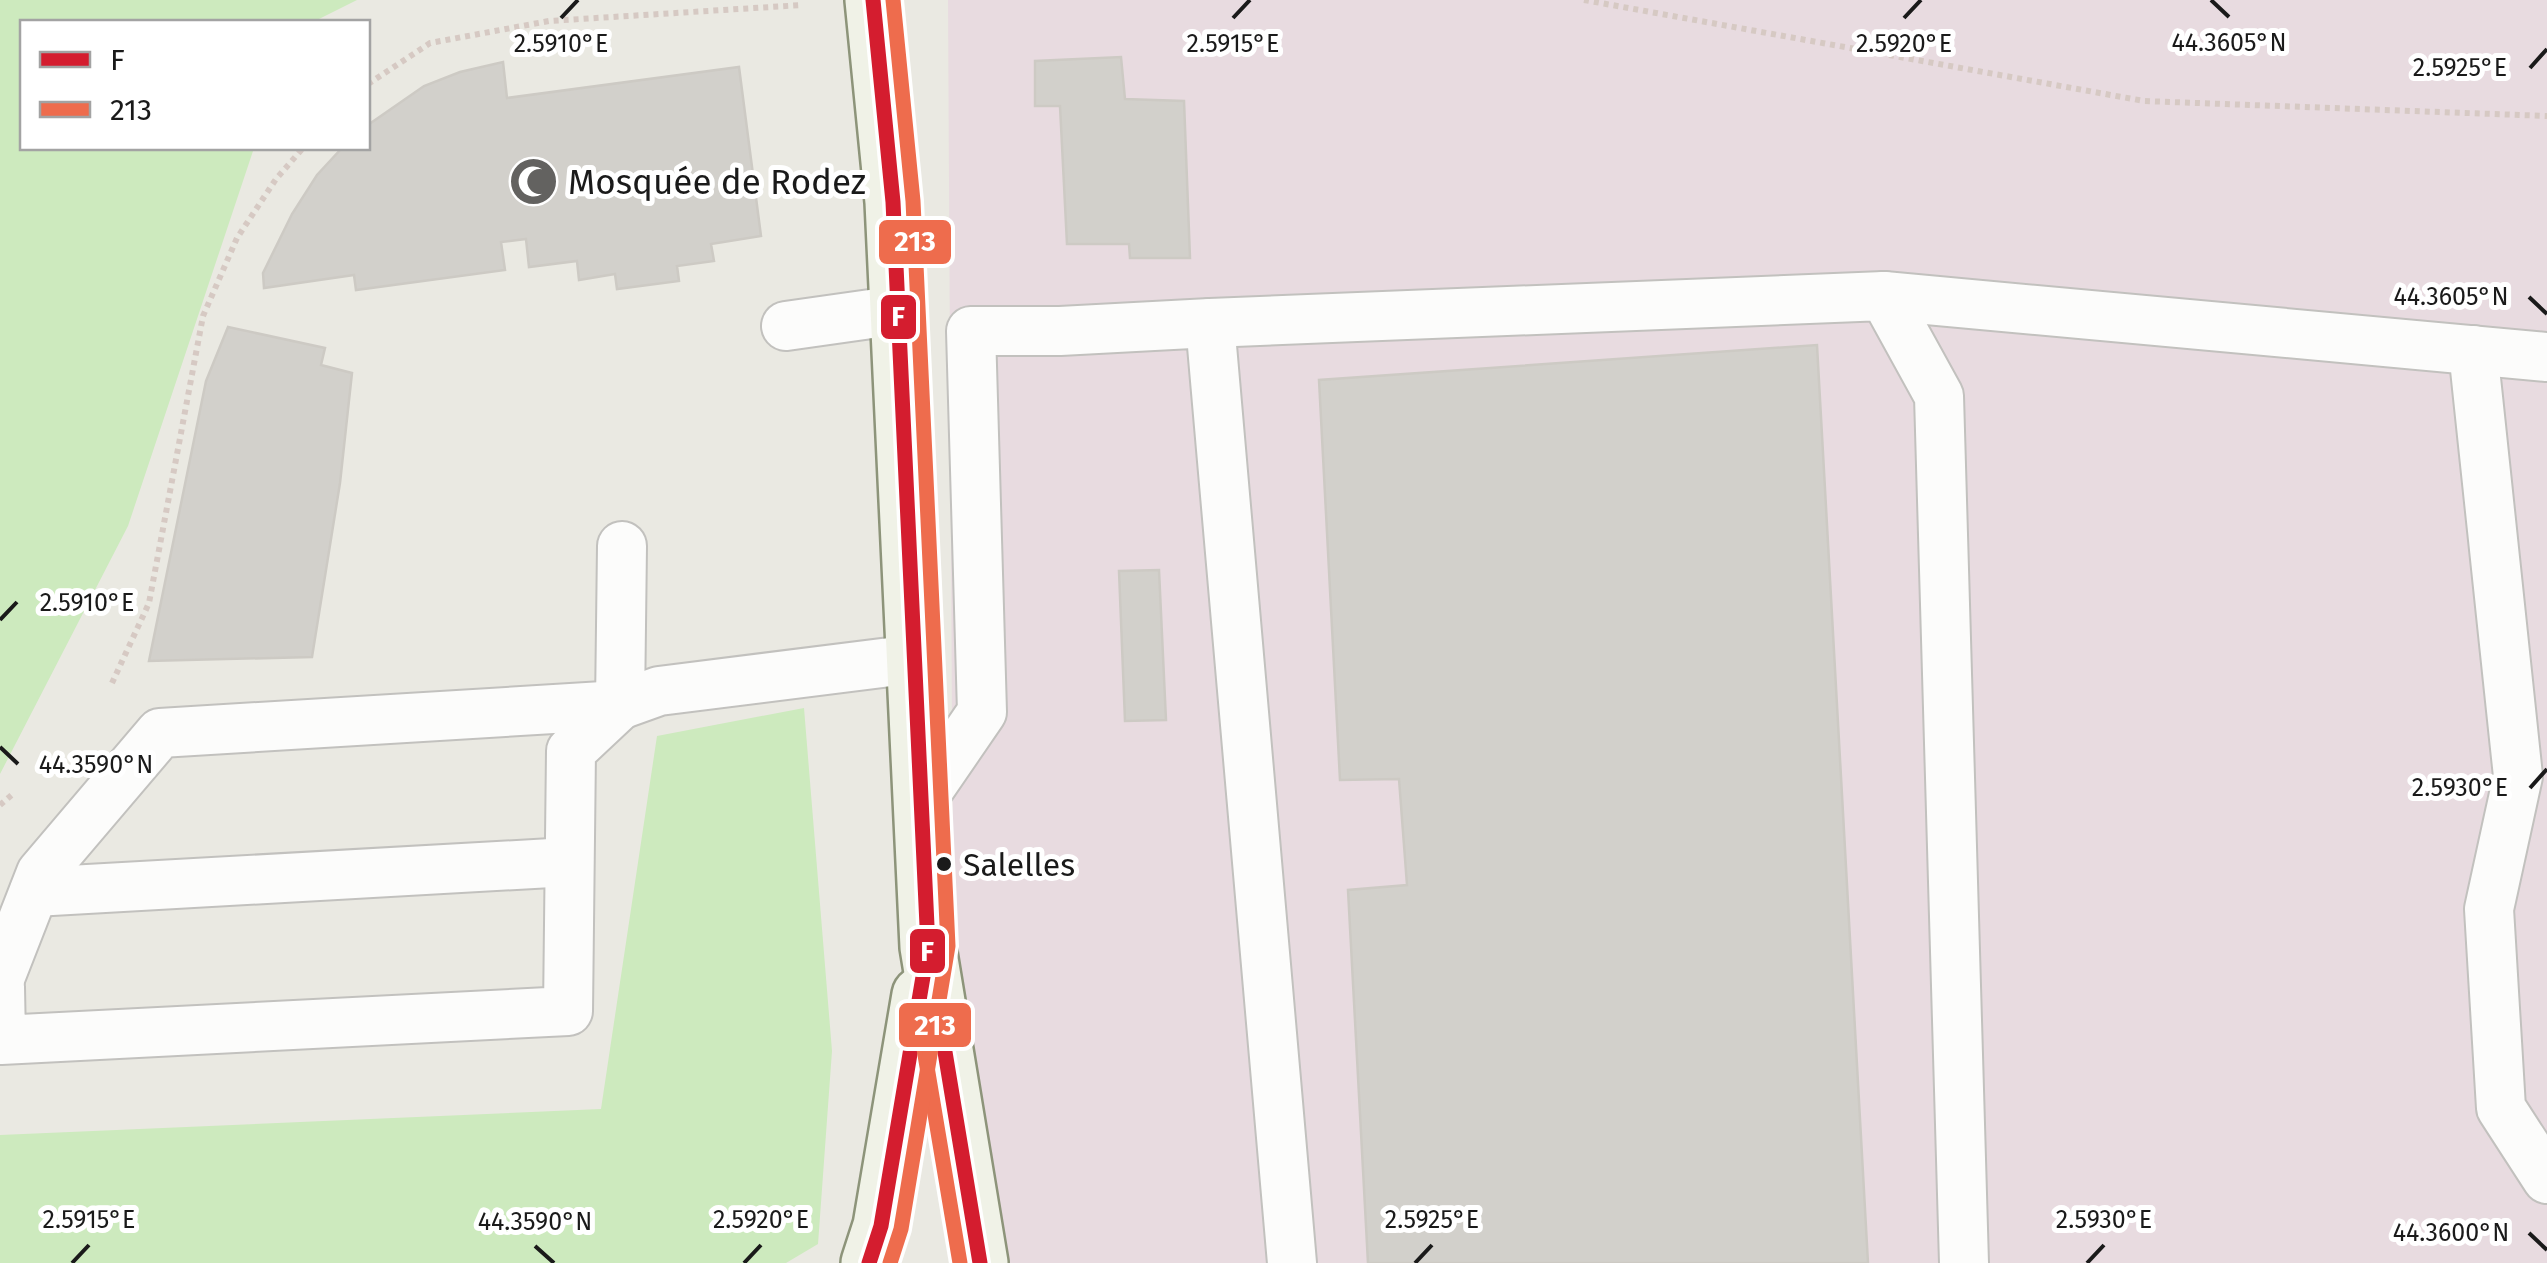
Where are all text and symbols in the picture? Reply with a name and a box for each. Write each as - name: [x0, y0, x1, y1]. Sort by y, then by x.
- legend: [20, 20, 370, 150]
- text: 44.3605°N: [2171, 28, 2287, 58]
- text: 2.5910°E: [514, 29, 608, 59]
- text: 2.5915°E: [1187, 29, 1279, 59]
- text: 2.5920°E: [1856, 29, 1952, 59]
- text: F: [110, 42, 125, 78]
- text: 2.5925°E: [2413, 53, 2507, 83]
- text: 213: [110, 92, 152, 128]
- mosque icon: Mosquée de Rodez: [507, 156, 559, 208]
- place label: Mosquée de Rodez: [568, 161, 866, 203]
- line badge: 213: [877, 218, 953, 266]
- text: 213: [894, 225, 936, 258]
- text: 44.3605°N: [2393, 282, 2509, 312]
- line badge: F: [879, 293, 918, 341]
- text: F: [891, 300, 905, 333]
- text: 2.5910°E: [40, 588, 134, 618]
- text: 44.3590°N: [39, 750, 153, 780]
- text: 2.5930°E: [2412, 773, 2508, 803]
- place label: Salelles: [963, 846, 1075, 884]
- marker: Salelles: [934, 854, 954, 874]
- line badge: F: [908, 927, 947, 975]
- text: F: [920, 935, 934, 968]
- line badge: 213: [897, 1001, 973, 1049]
- text: 213: [914, 1009, 956, 1042]
- text: 2.5915°E: [43, 1205, 135, 1235]
- text: 2.5920°E: [713, 1205, 809, 1235]
- text: 2.5925°E: [1385, 1205, 1479, 1235]
- text: 2.5930°E: [2056, 1205, 2152, 1235]
- text: 44.3590°N: [478, 1207, 592, 1237]
- text: 44.3600°N: [2393, 1218, 2509, 1248]

